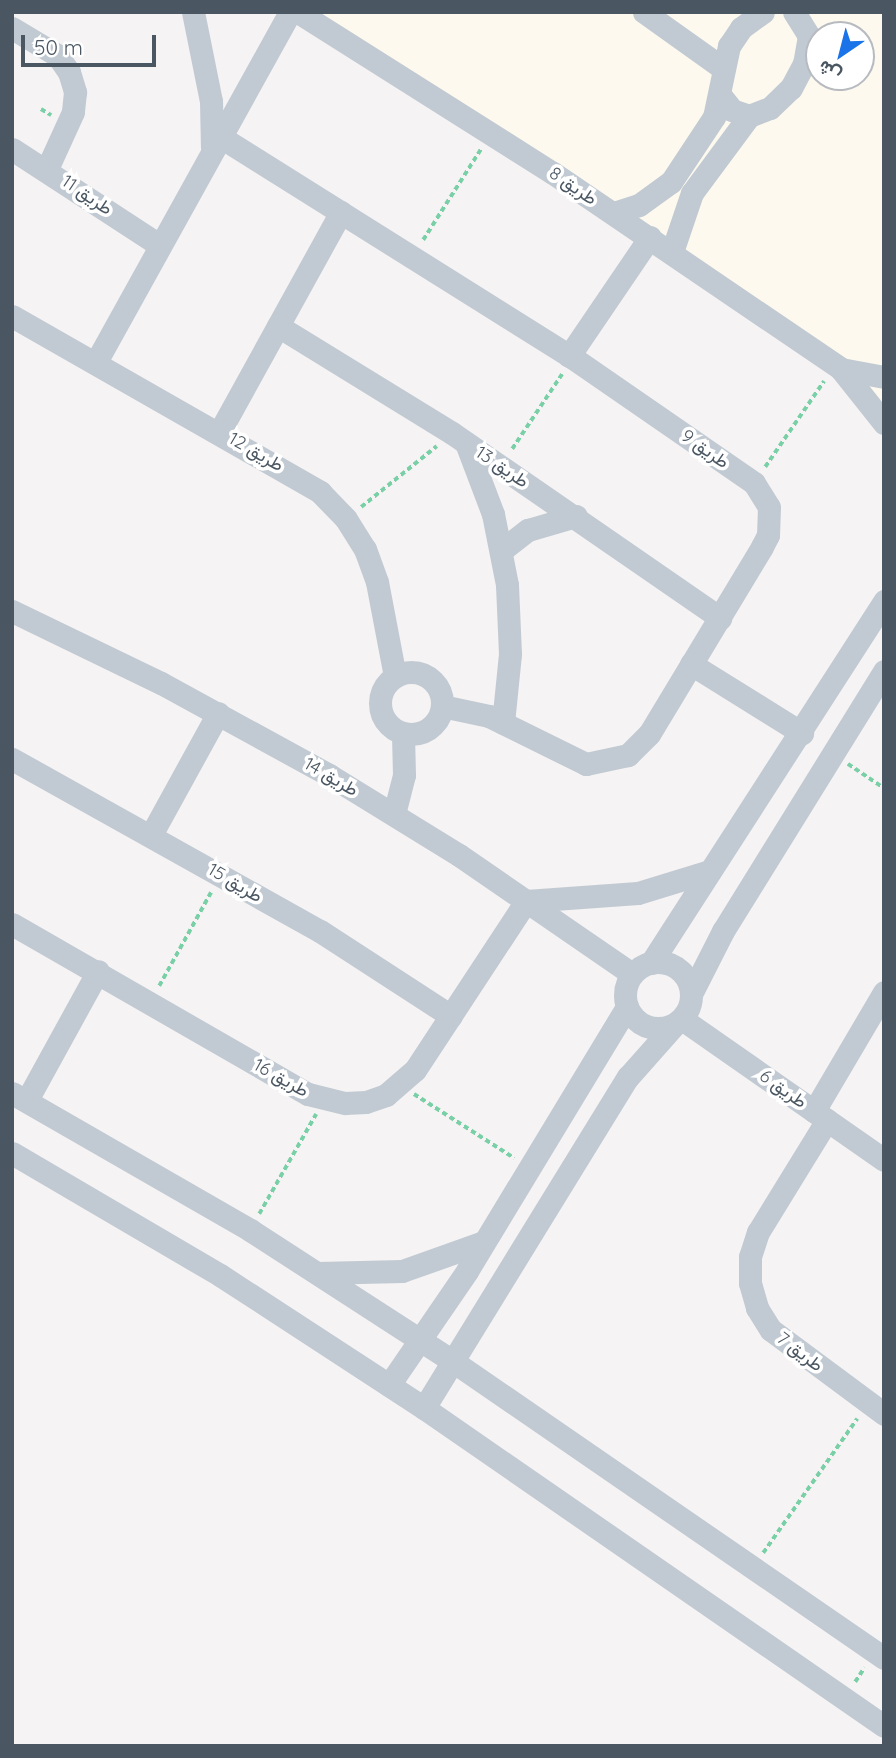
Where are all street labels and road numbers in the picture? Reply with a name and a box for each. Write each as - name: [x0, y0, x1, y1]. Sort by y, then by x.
- street label: طريق 8: [545, 162, 601, 210]
- street label: طريق 11: [58, 170, 116, 220]
- street label: طريق 9: [677, 425, 733, 473]
- street label: طريق 12: [225, 428, 287, 476]
- street label: طريق 13: [471, 442, 533, 492]
- street label: طريق 14: [300, 753, 362, 801]
- street label: طريق 15: [204, 859, 266, 907]
- street label: طريق 16: [250, 1054, 312, 1102]
- street label: طريق 6: [755, 1065, 811, 1113]
- street label: طريق 7: [773, 1328, 827, 1376]

